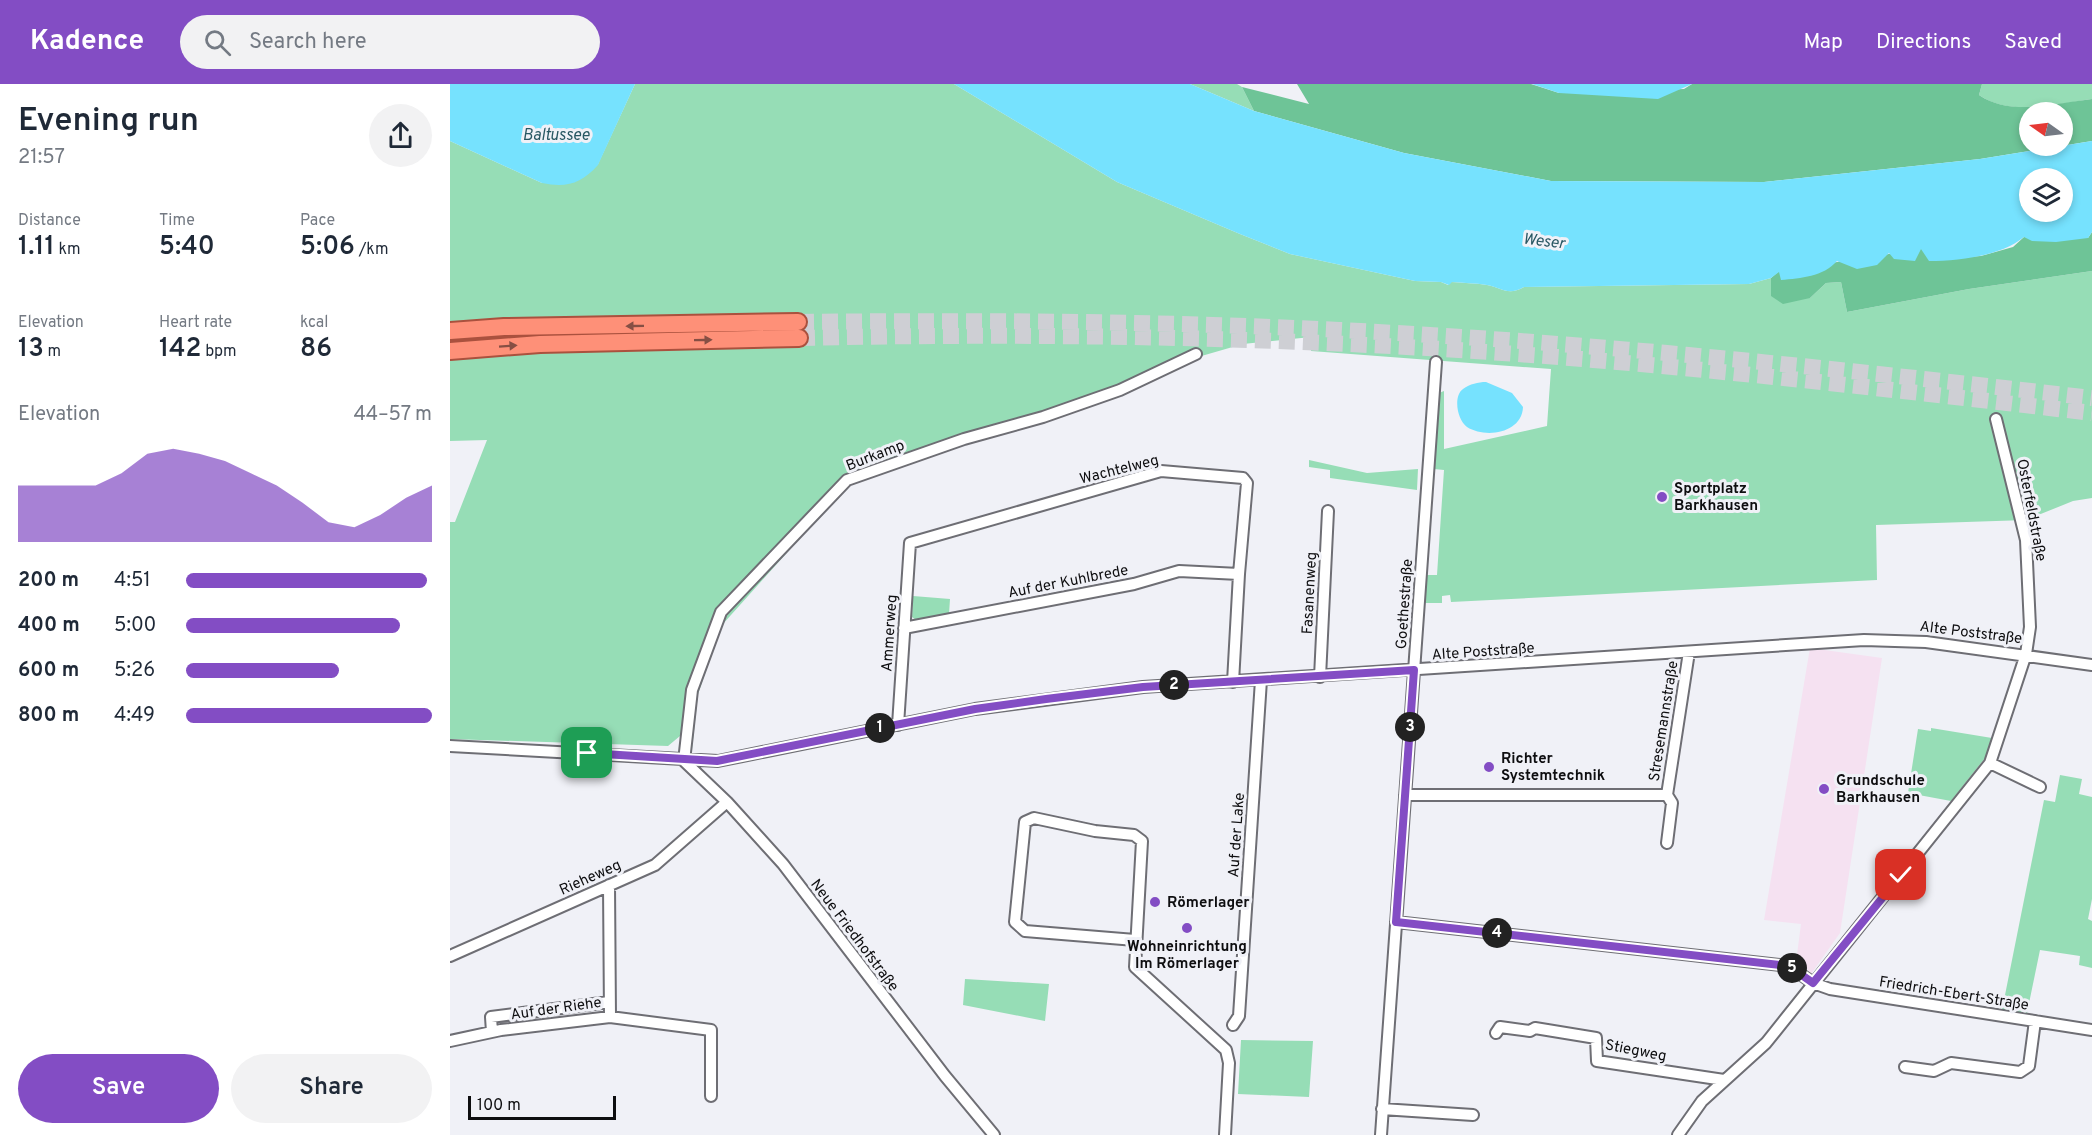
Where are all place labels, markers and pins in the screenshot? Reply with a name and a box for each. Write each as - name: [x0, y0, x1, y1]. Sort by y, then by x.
- place label: Sportplatz Barkhausen: [1674, 480, 1758, 516]
- marker: Sportplatz Barkhausen: [1655, 490, 1669, 504]
- pin: 2: [1159, 670, 1189, 700]
- pin: 3: [1395, 712, 1425, 742]
- pin: 1: [865, 713, 895, 743]
- pin: [561, 727, 612, 778]
- place label: Richter Systemtechnik: [1501, 750, 1605, 786]
- marker: Richter Systemtechnik: [1482, 760, 1496, 774]
- place label: Grundschule Barkhausen: [1836, 772, 1925, 808]
- marker: Grundschule Barkhausen: [1817, 782, 1831, 796]
- pin: [1875, 849, 1926, 900]
- place label: Römerlager: [1167, 894, 1250, 913]
- marker: Römerlager: [1148, 895, 1162, 909]
- pin: 4: [1482, 918, 1512, 948]
- marker: Wohneinrichtung Im Römerlager: [1180, 921, 1194, 935]
- place label: Wohneinrichtung Im Römerlager: [1127, 938, 1247, 974]
- pin: 5: [1777, 953, 1807, 983]

